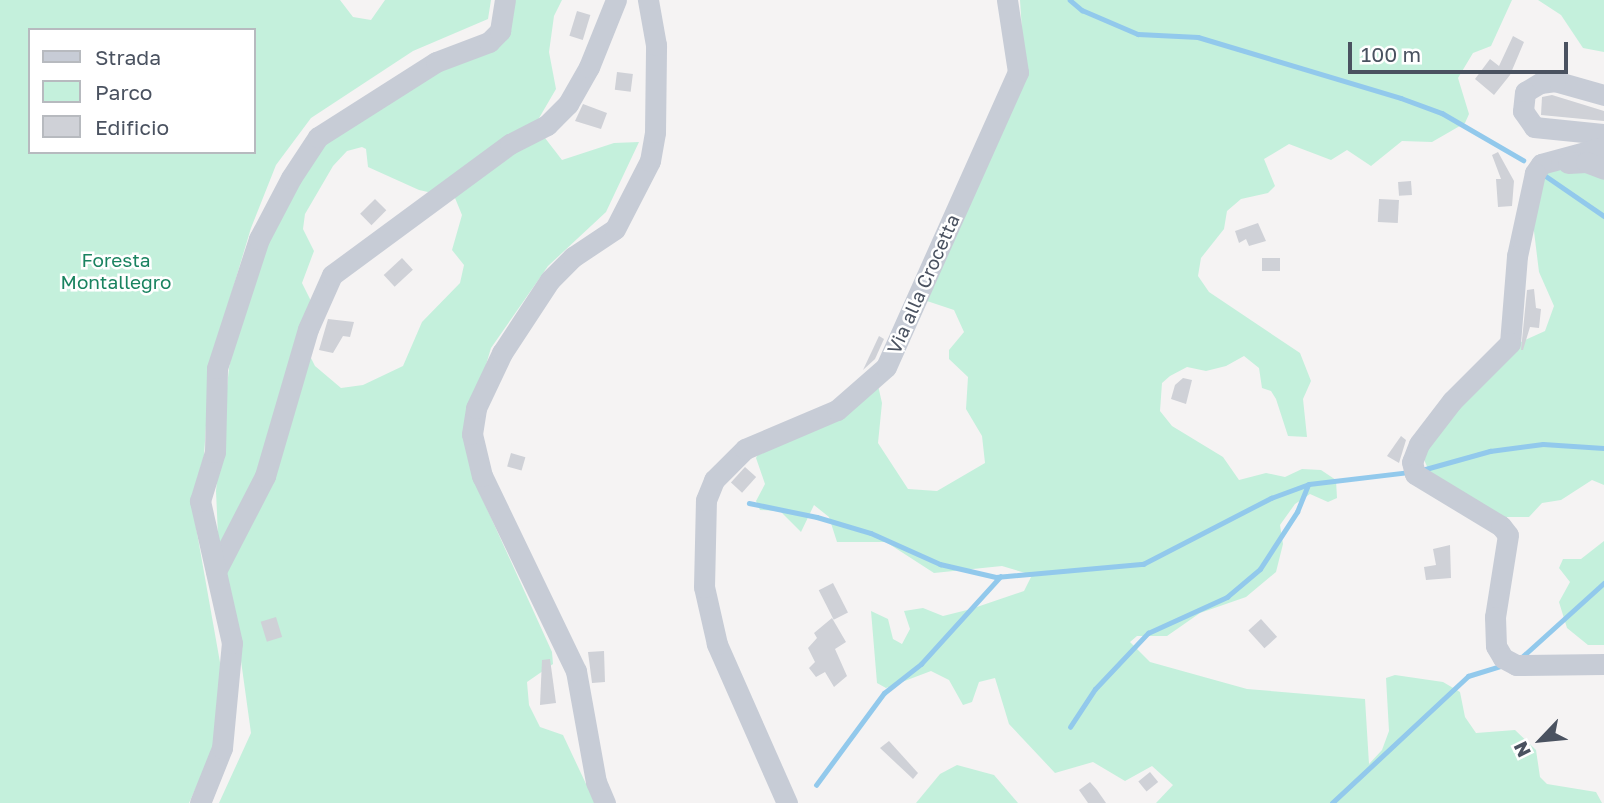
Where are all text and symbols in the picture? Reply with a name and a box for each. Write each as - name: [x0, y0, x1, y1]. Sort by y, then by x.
- legend: [28, 28, 256, 154]
- scale bar: [1352, 28, 1572, 72]
- text: 100 m: [1361, 41, 1421, 67]
- text: Strada: [95, 44, 161, 70]
- text: Parco: [95, 79, 152, 105]
- text: Edificio: [95, 114, 169, 140]
- street label: Via alla Crocetta: [882, 211, 964, 357]
- park label: Foresta Montallegro: [61, 249, 171, 293]
- north arrow: [1506, 705, 1576, 775]
- text: N: [1508, 738, 1535, 761]

